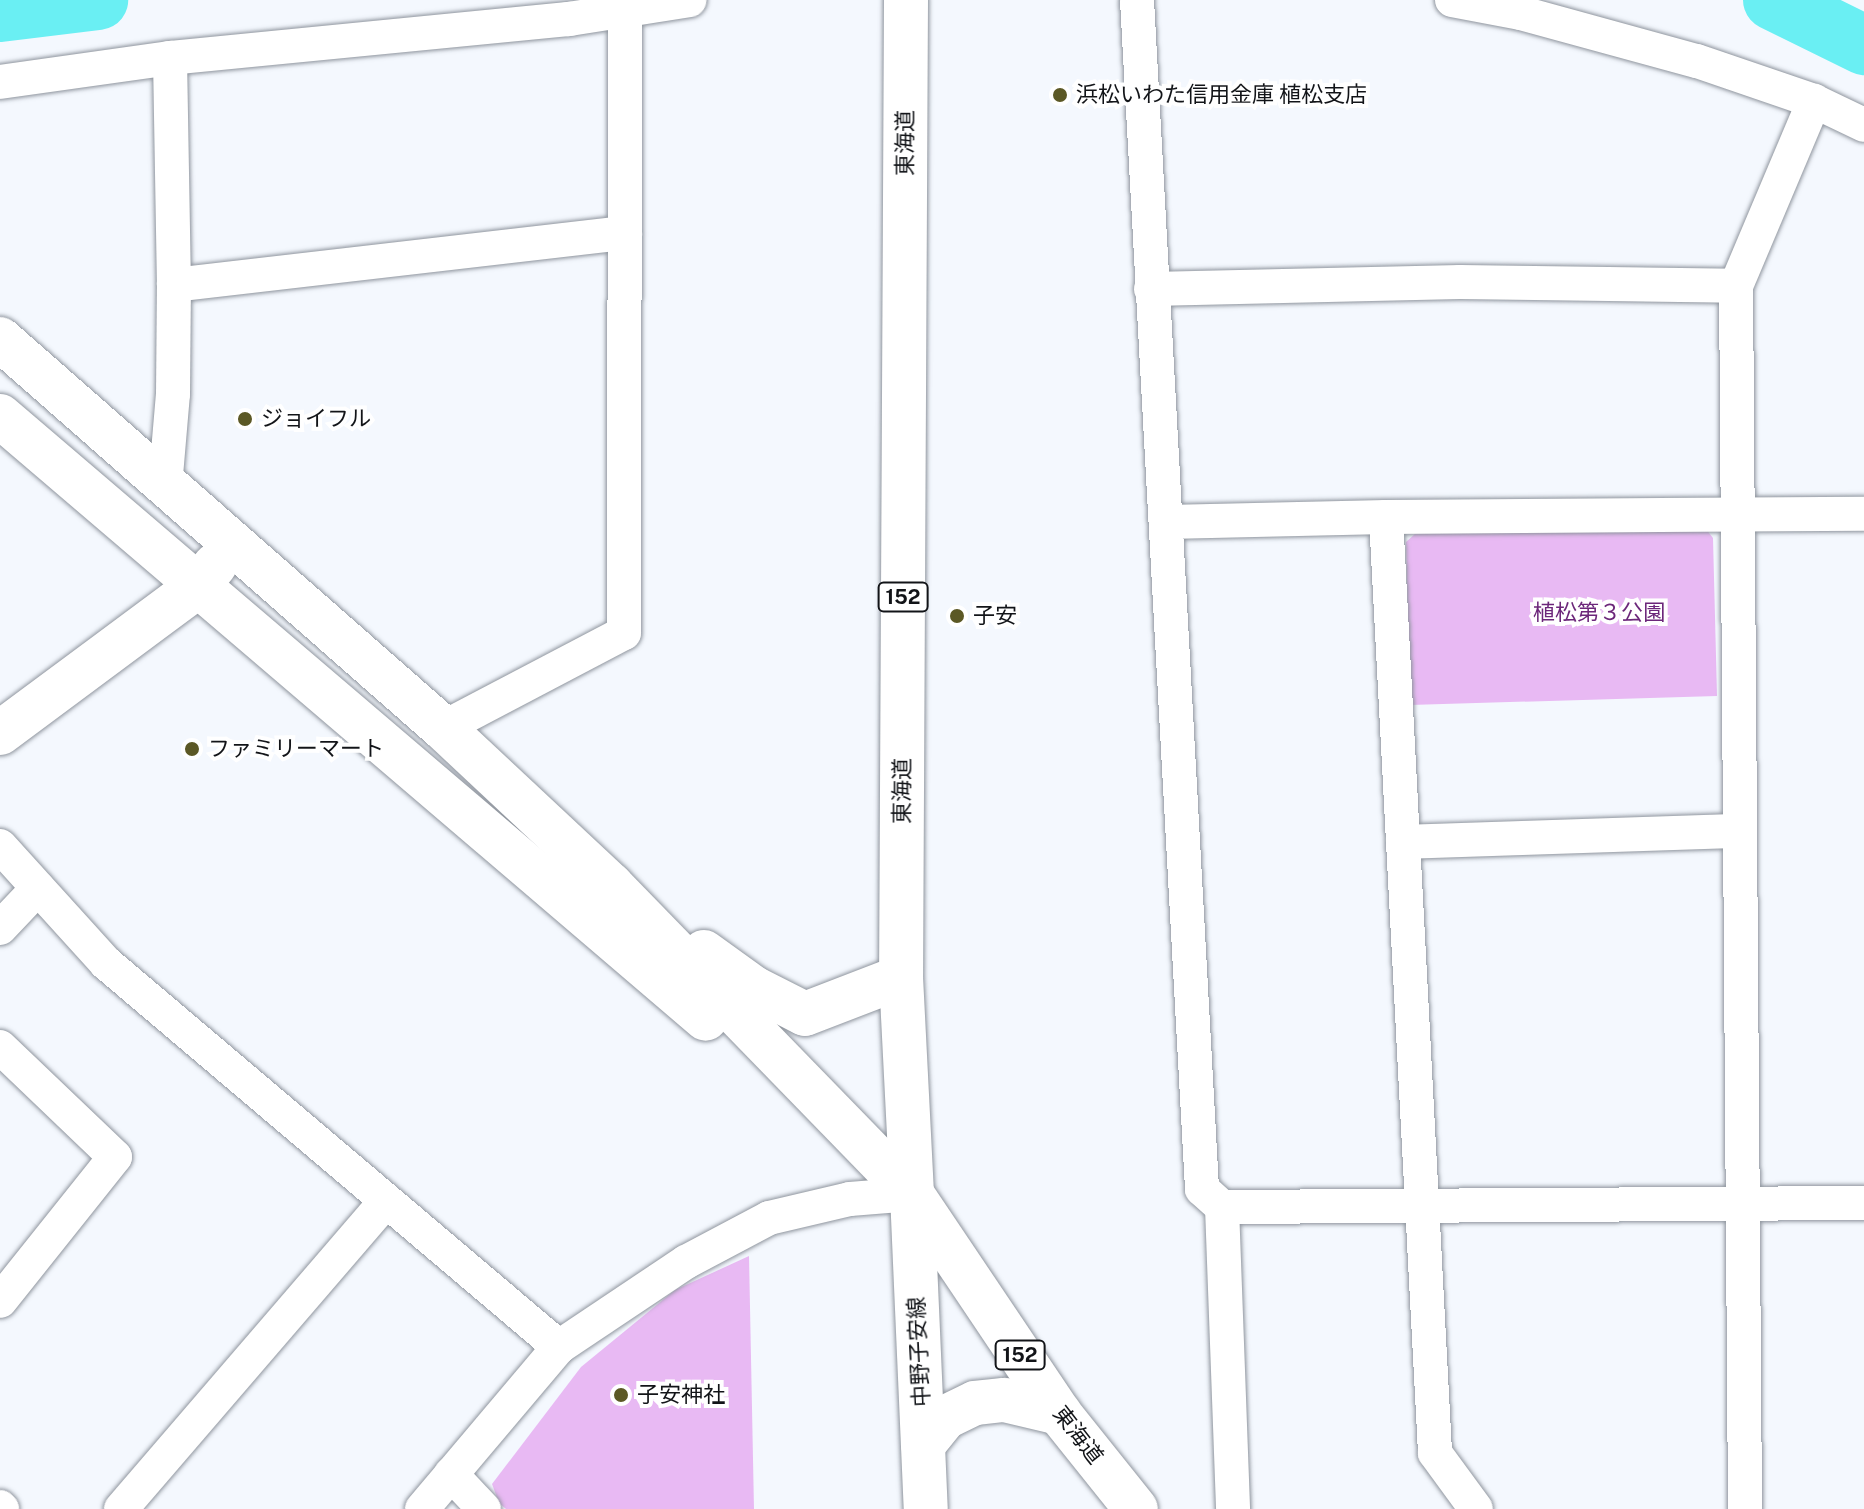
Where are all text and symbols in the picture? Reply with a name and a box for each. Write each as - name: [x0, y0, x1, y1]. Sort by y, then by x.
- place label: 浜松いわた信用金庫 植松支店: [1076, 82, 1367, 108]
- marker: 浜松いわた信用金庫 植松支店: [1051, 86, 1069, 104]
- street label: 東海道: [892, 110, 918, 176]
- place label: ジョイフル: [261, 406, 371, 432]
- marker: ジョイフル: [236, 410, 254, 428]
- road number: 152: [877, 581, 929, 613]
- park label: 植松第３公園: [1533, 600, 1665, 626]
- place label: 子安: [973, 603, 1017, 629]
- marker: 子安: [948, 607, 966, 625]
- place label: ファミリーマート: [208, 736, 384, 762]
- marker: ファミリーマート: [183, 740, 201, 758]
- street label: 東海道: [889, 758, 915, 824]
- street label: 中野子安線: [903, 1296, 935, 1408]
- road number: 152: [994, 1339, 1046, 1371]
- place label: 子安神社: [637, 1382, 725, 1408]
- marker: 子安神社: [612, 1386, 630, 1404]
- street label: 東海道: [1047, 1401, 1109, 1469]

